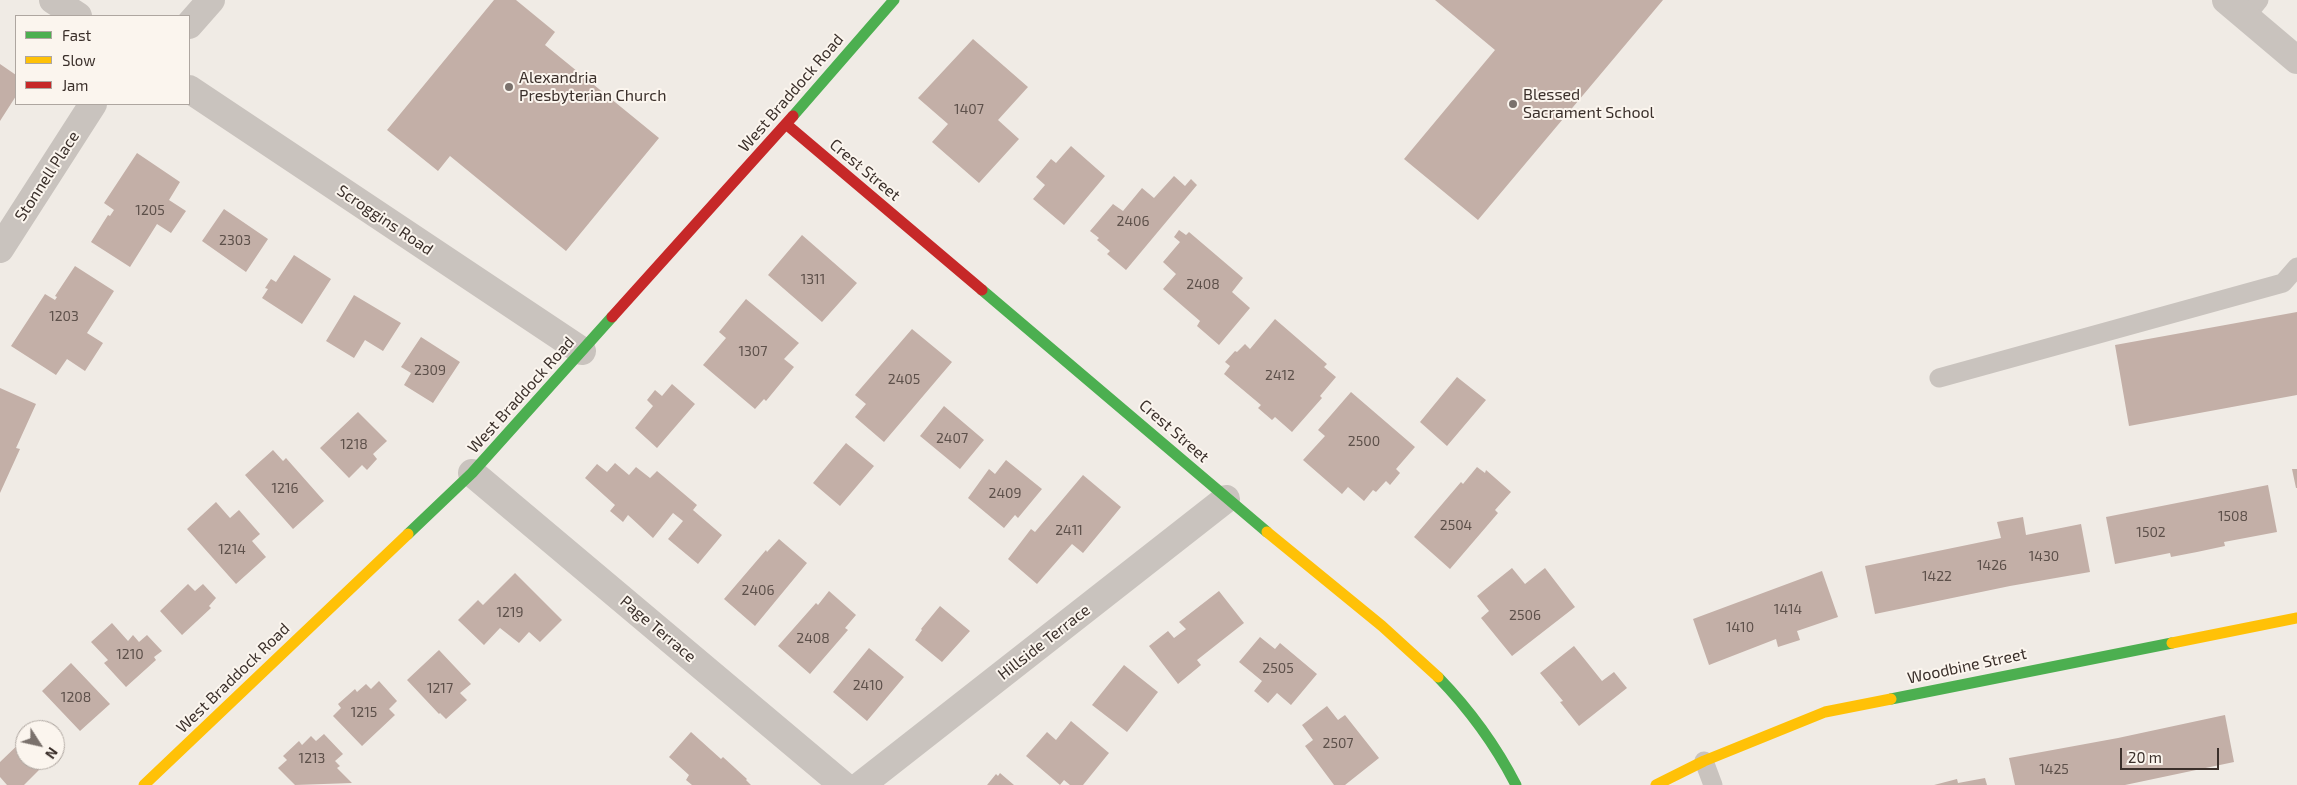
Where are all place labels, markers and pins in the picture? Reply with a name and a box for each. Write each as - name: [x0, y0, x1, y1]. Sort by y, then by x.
- place label: Alexandria Presbyterian Church: [519, 68, 666, 106]
- marker: Alexandria Presbyterian Church: [503, 81, 515, 93]
- place label: Blessed Sacrament School: [1523, 85, 1654, 123]
- marker: Blessed Sacrament School: [1507, 98, 1519, 110]

